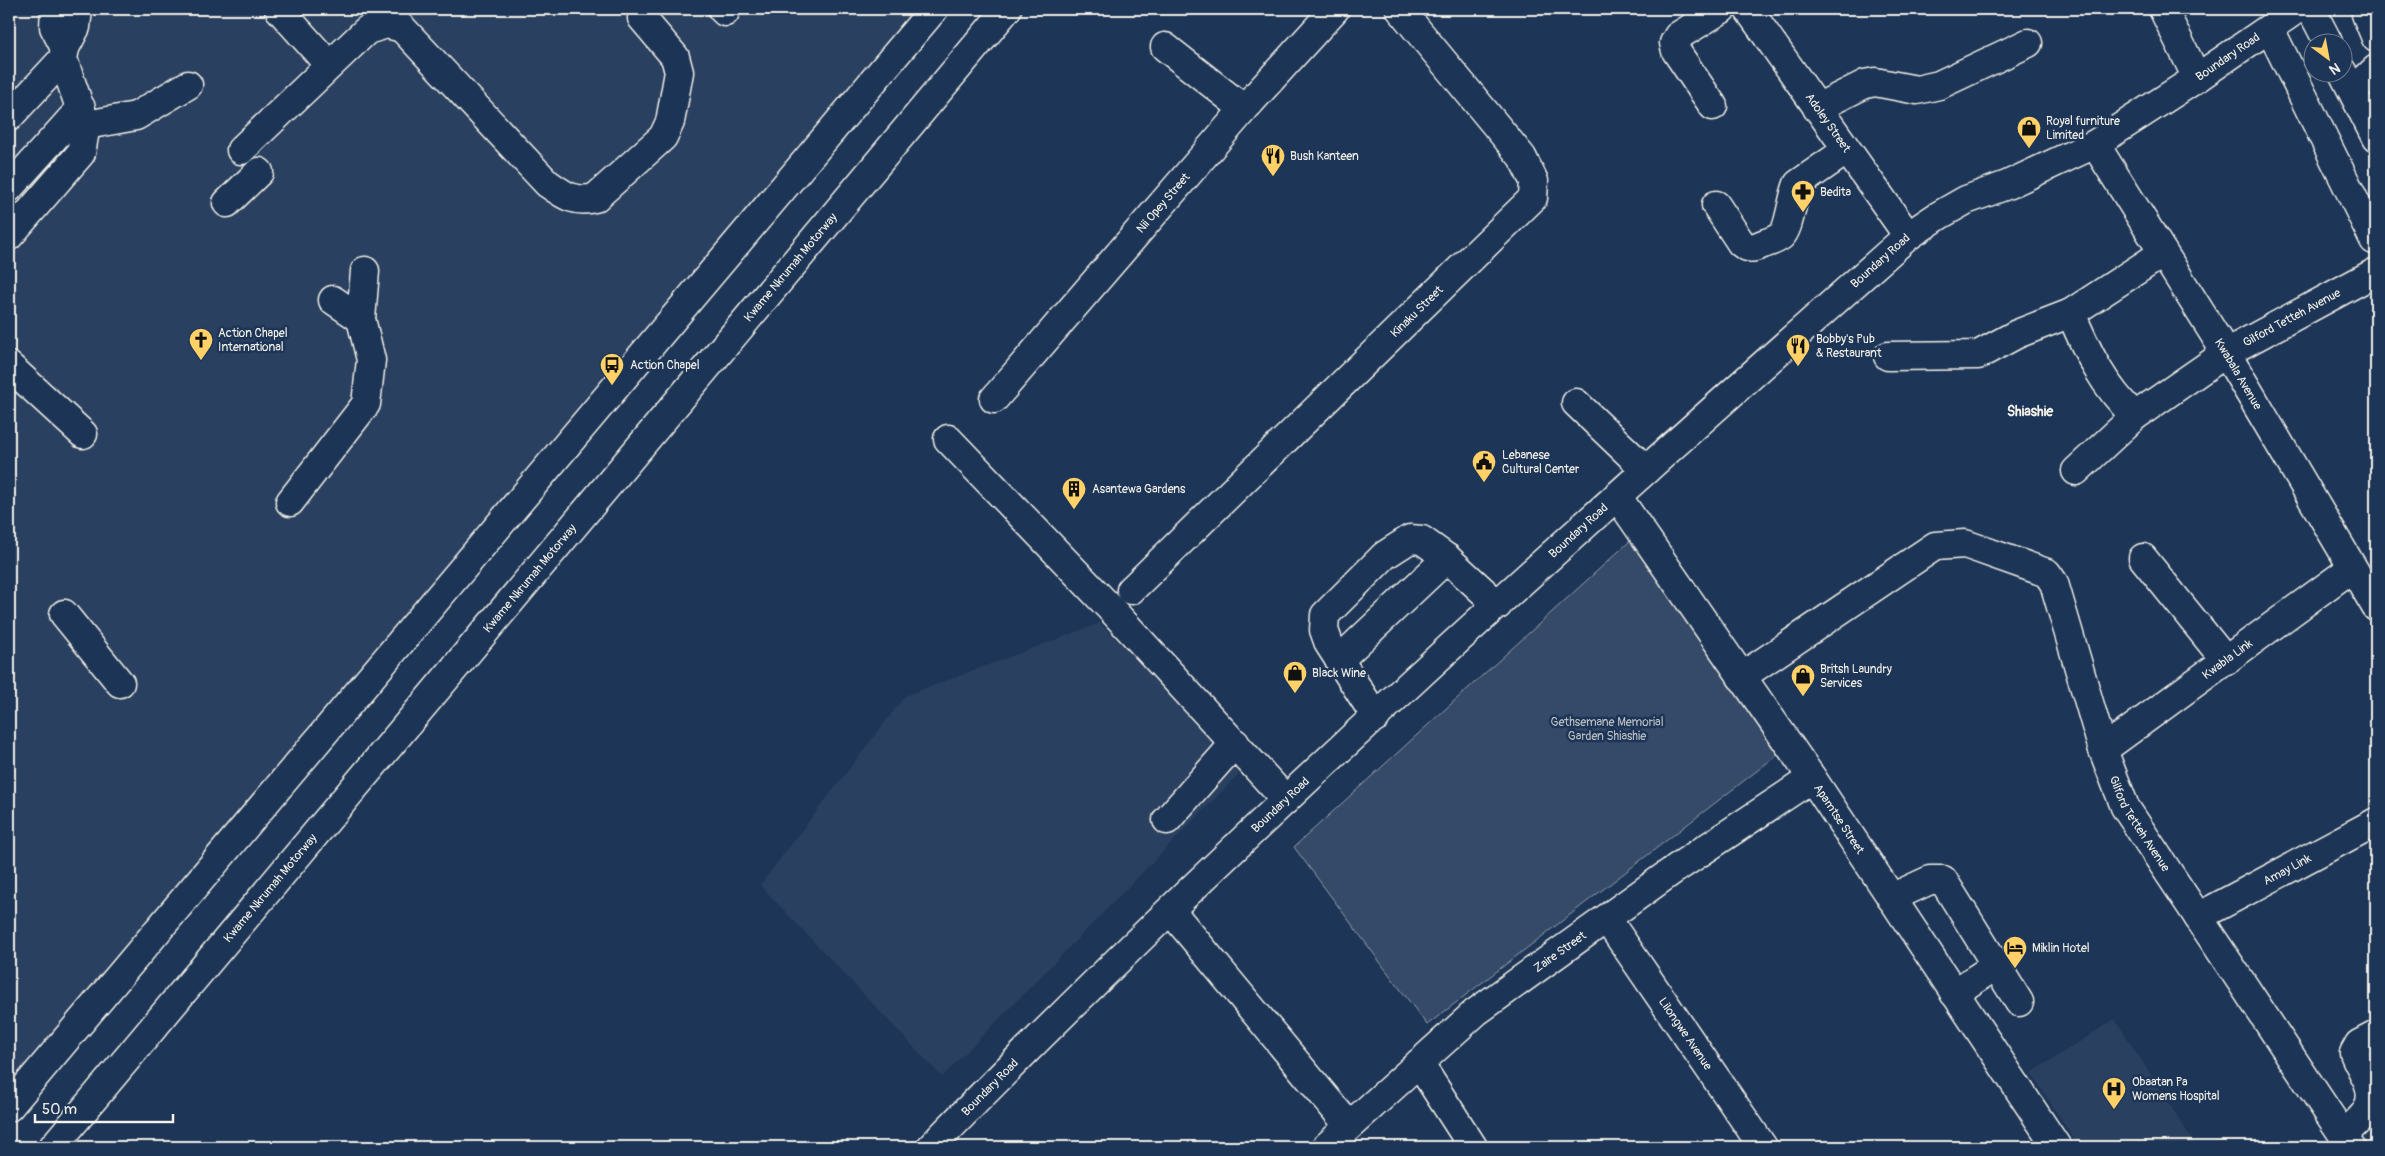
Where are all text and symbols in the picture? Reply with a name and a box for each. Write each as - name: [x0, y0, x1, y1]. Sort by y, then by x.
- street label: Boundary Road: [2193, 30, 2263, 85]
- north arrow: [2302, 32, 2352, 82]
- text: N: [2326, 59, 2343, 78]
- street label: Adoley Street: [1802, 90, 1854, 156]
- place label: Royal furniture Limited: [2046, 114, 2120, 143]
- shop icon: Royal furniture Limited: [2016, 115, 2042, 149]
- restaurant icon: Bush Kanteen: [1260, 143, 1286, 177]
- place label: Bush Kanteen: [1290, 149, 1359, 164]
- street label: Nii Opey Street: [1133, 170, 1194, 236]
- pharmacy icon: Bedita: [1790, 179, 1816, 213]
- place label: Bedita: [1820, 185, 1852, 200]
- street label: Kwame Nkrumah Motorway: [741, 210, 841, 325]
- street label: Boundary Road: [1848, 231, 1913, 291]
- street label: Kinaku Street: [1387, 283, 1447, 341]
- street label: Gilford Tetteh Avenue: [2241, 285, 2343, 350]
- place label: Action Chapel International: [218, 326, 288, 355]
- church icon: Action Chapel International: [188, 327, 214, 361]
- place label: Bobby's Pub & Restaurant: [1816, 332, 1882, 361]
- restaurant icon: Bobby's Pub & Restaurant: [1785, 333, 1811, 367]
- street label: Kwabala Avenue: [2211, 336, 2265, 413]
- bus stop icon: Action Chapel: [599, 352, 625, 386]
- place label: Action Chapel: [630, 358, 700, 373]
- district label: Shiashie: [2007, 403, 2054, 420]
- place label: Lebanese Cultural Center: [1502, 448, 1580, 477]
- public building icon: Lebanese Cultural Center: [1471, 449, 1497, 483]
- building icon: Asantewa Gardens: [1061, 476, 1087, 510]
- place label: Asantewa Gardens: [1092, 482, 1186, 497]
- street label: Boundary Road: [1546, 500, 1611, 562]
- street label: Kwame Nkrumah Motorway: [480, 521, 580, 636]
- street label: Kwabla Link: [2200, 636, 2256, 683]
- shop icon: Black Wine: [1282, 660, 1308, 694]
- place label: Britsh Laundry Services: [1820, 662, 1892, 691]
- shop icon: Britsh Laundry Services: [1790, 663, 1816, 697]
- place label: Black Wine: [1312, 666, 1366, 681]
- park label: Gethsemane Memorial Garden Shiashie: [1550, 715, 1664, 744]
- street label: Boundary Road: [1248, 774, 1313, 836]
- street label: Gilford Tetteh Avenue: [2106, 774, 2173, 875]
- street label: Apamtse Street: [1810, 781, 1868, 857]
- street label: Kwame Nkrumah Motorway: [221, 831, 320, 946]
- street label: Amay Link: [2261, 851, 2314, 889]
- street label: Zaire Street: [1531, 928, 1589, 976]
- hotel icon: Miklin Hotel: [2002, 935, 2028, 969]
- place label: Miklin Hotel: [2032, 941, 2090, 956]
- street label: Lilongwe Avenue: [1655, 995, 1715, 1073]
- street label: Boundary Road: [959, 1056, 1022, 1119]
- place label: Obaatan Pa Womens Hospital: [2132, 1075, 2220, 1104]
- hospital icon: Obaatan Pa Womens Hospital: [2101, 1076, 2127, 1110]
- scale bar: [35, 1091, 172, 1123]
- text: 50 m: [42, 1100, 77, 1119]

